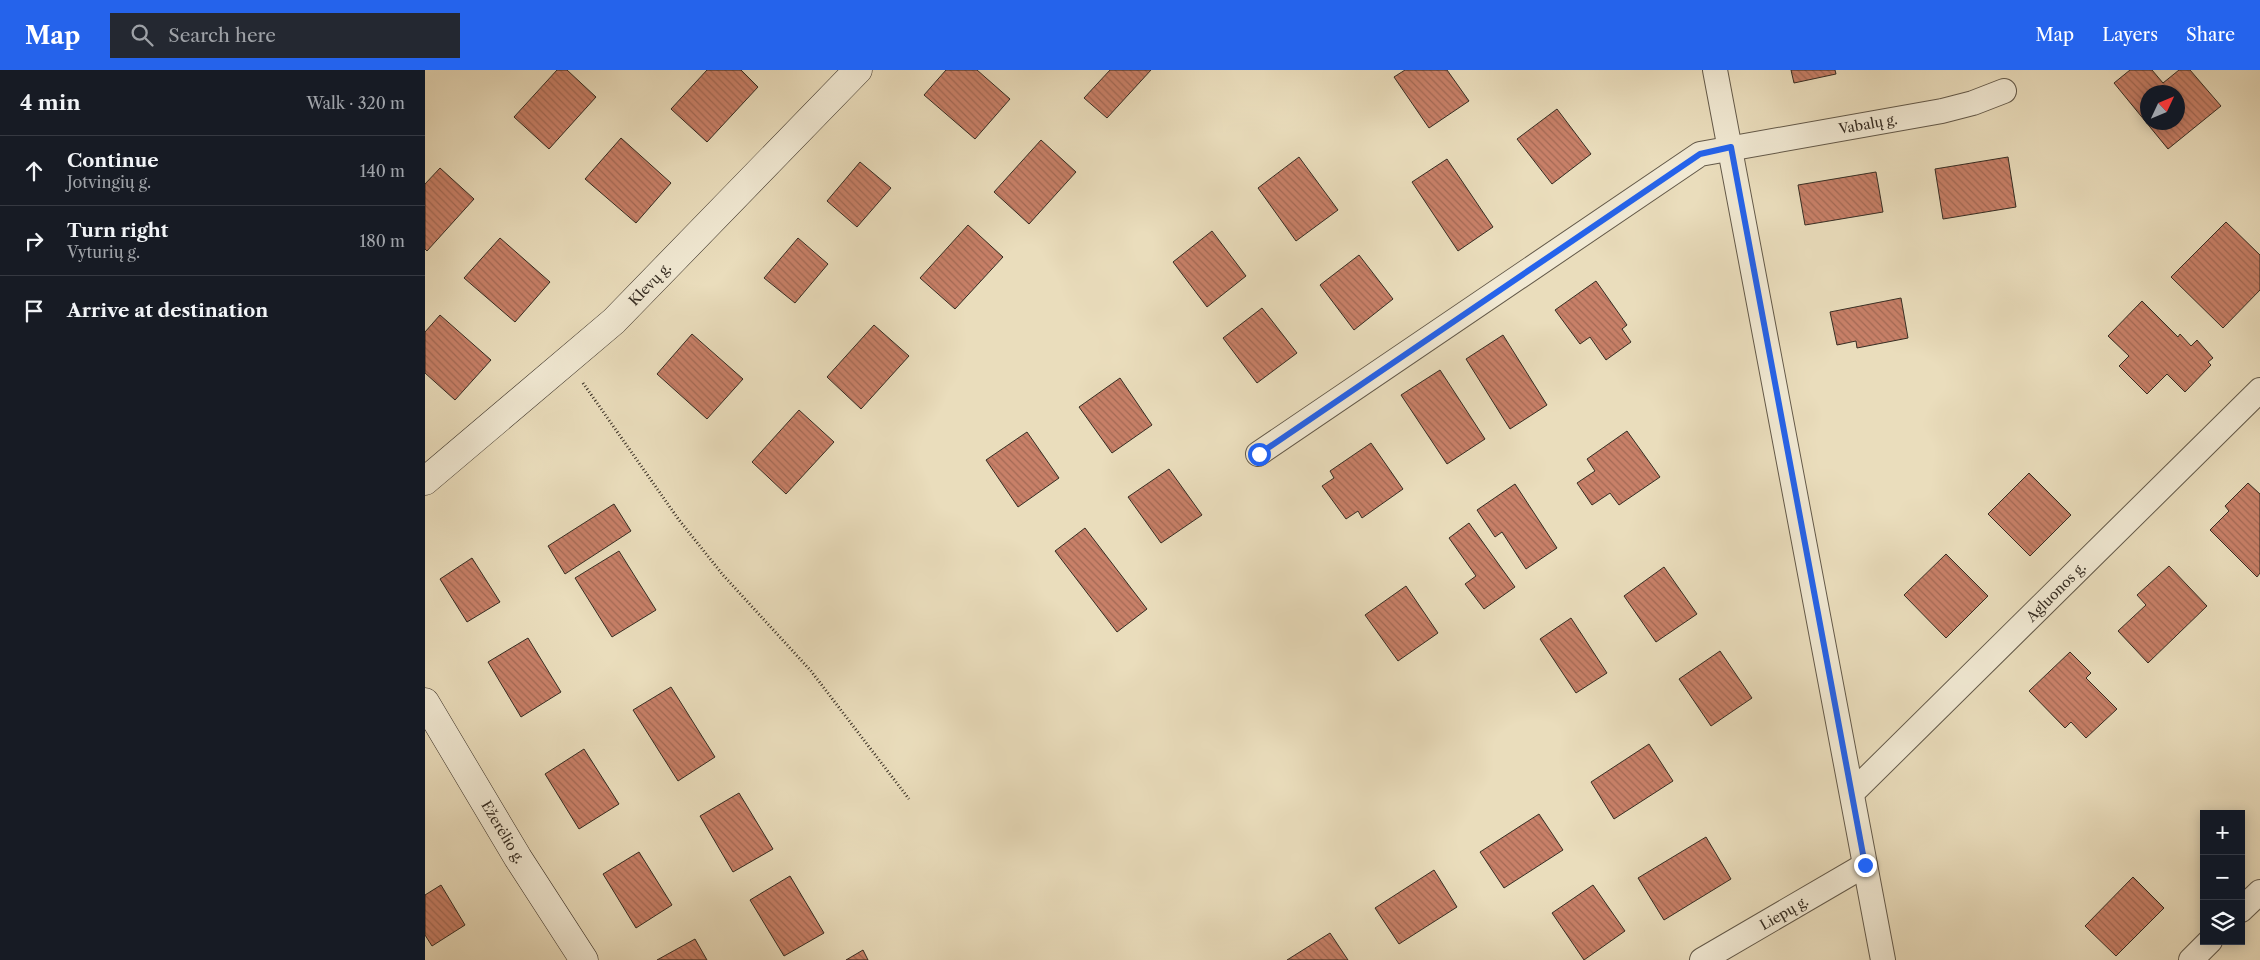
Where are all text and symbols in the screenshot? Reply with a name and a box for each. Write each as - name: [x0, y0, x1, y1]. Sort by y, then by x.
- search box: [110, 13, 460, 58]
- text: Map: [25, 21, 80, 50]
- icon: search: [128, 21, 156, 49]
- text: Search here: [168, 24, 276, 47]
- text: Map: [2036, 24, 2074, 46]
- text: Layers: [2102, 24, 2158, 46]
- text: Share: [2186, 24, 2235, 46]
- north arrow: [2140, 85, 2185, 130]
- text: 4 min: [20, 90, 81, 115]
- text: Walk · 320 m: [306, 93, 405, 113]
- street label: Vabalų g.: [1836, 110, 1899, 138]
- text: Continue: [67, 149, 159, 172]
- icon: ahead: [20, 157, 48, 185]
- text: 140 m: [360, 161, 405, 181]
- text: Jotvingių g.: [67, 172, 151, 192]
- text: Turn right: [67, 219, 168, 242]
- icon: right: [20, 227, 48, 255]
- text: 180 m: [359, 231, 405, 251]
- text: Vyturių g.: [67, 242, 140, 262]
- street label: Klevų g.: [625, 259, 675, 309]
- icon: arrive: [20, 297, 48, 325]
- text: Arrive at destination: [67, 299, 268, 322]
- route start: [1248, 443, 1271, 466]
- street label: Agluonos g.: [2022, 558, 2090, 626]
- street label: Ežerėlio g.: [477, 797, 529, 867]
- map controls: [2200, 810, 2245, 945]
- button: +: [2200, 810, 2245, 855]
- route end: [1854, 854, 1877, 877]
- button: −: [2200, 855, 2245, 900]
- street label: Liepų g.: [1757, 892, 1811, 934]
- button: layers: [2200, 900, 2245, 945]

